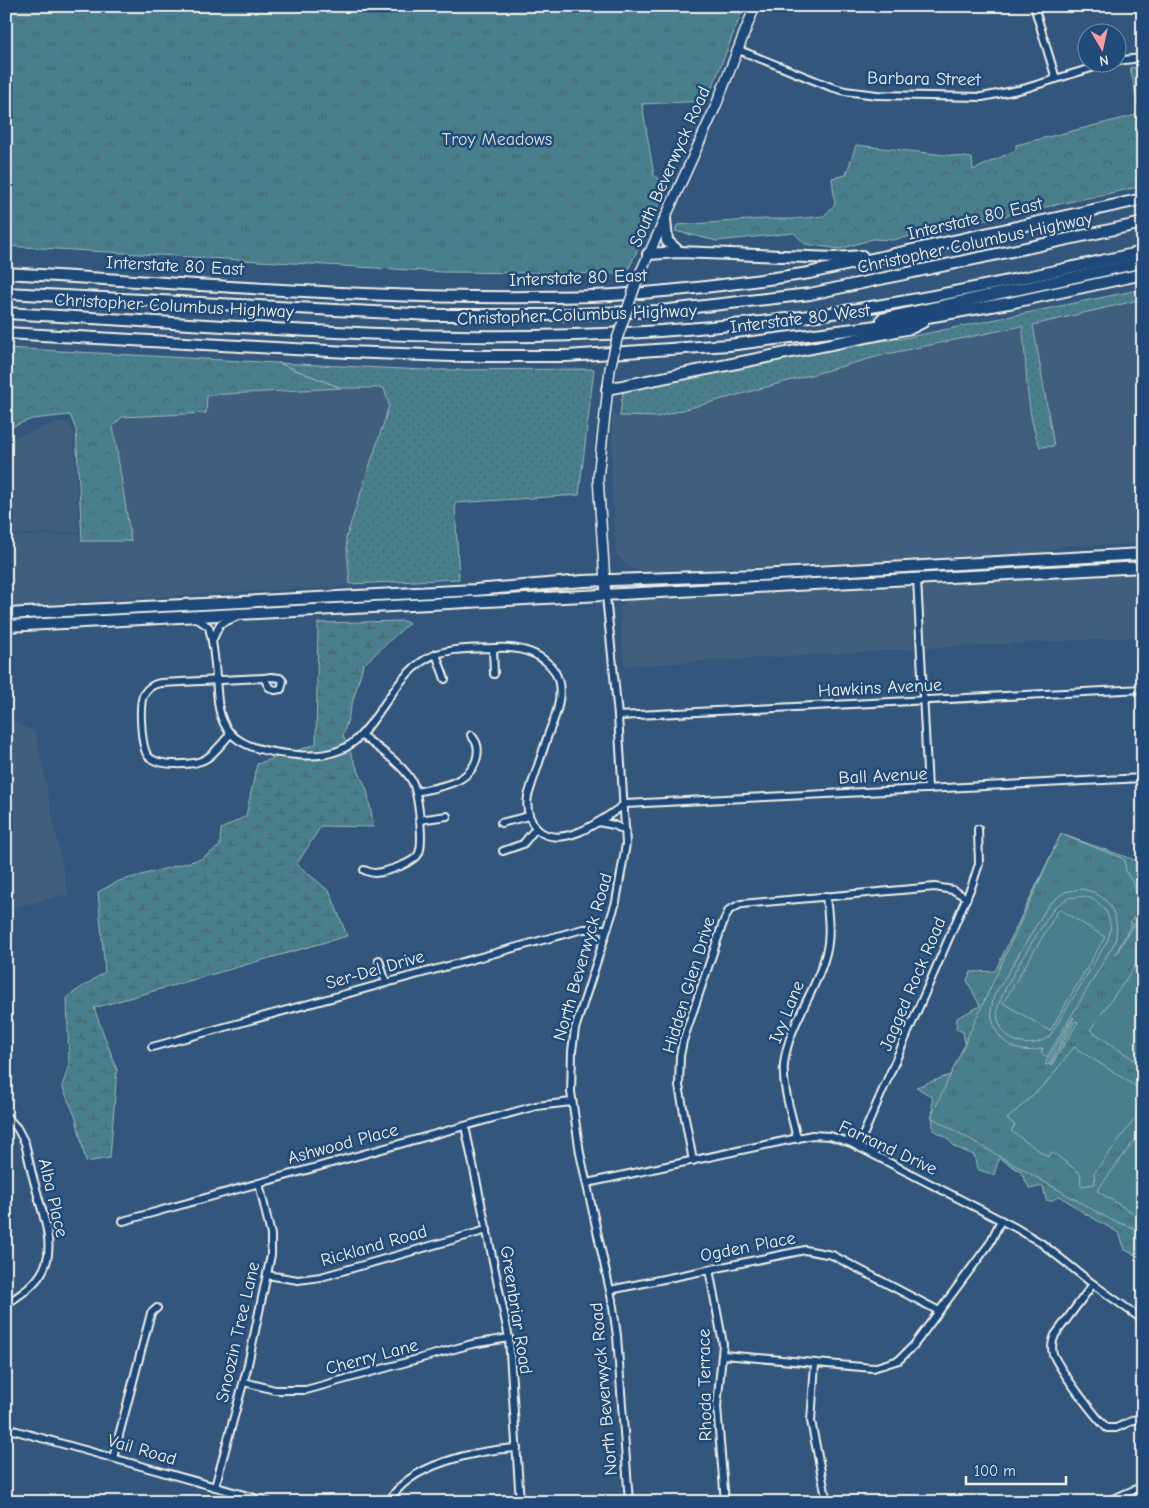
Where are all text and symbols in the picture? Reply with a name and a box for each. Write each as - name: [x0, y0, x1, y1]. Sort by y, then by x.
- north arrow: [1076, 22, 1126, 72]
- text: N: [1098, 51, 1110, 69]
- street label: Barbara Street: [867, 68, 982, 91]
- street label: South Beverwyck Road: [625, 83, 715, 251]
- park label: Troy Meadows: [442, 129, 552, 150]
- street label: Interstate 80 East: [905, 193, 1045, 245]
- street label: Christopher Columbus Highway: [855, 208, 1095, 278]
- street label: Interstate 80 East: [106, 252, 245, 280]
- street label: Interstate 80 East: [509, 265, 648, 291]
- street label: Christopher Columbus Highway: [54, 289, 295, 323]
- street label: Christopher Columbus Highway: [457, 300, 698, 330]
- street label: Interstate 80 West: [729, 300, 872, 338]
- street label: Hawkins Avenue: [817, 674, 943, 702]
- street label: Ball Avenue: [838, 763, 928, 789]
- street label: North Beverwyck Road: [549, 871, 617, 1043]
- street label: Hidden Glen Drive: [658, 914, 720, 1056]
- street label: Jagged Rock Road: [875, 914, 951, 1054]
- street label: Ser-Del Drive: [323, 946, 427, 994]
- street label: Ivy Lane: [765, 978, 809, 1046]
- street label: Farrand Drive: [835, 1116, 941, 1180]
- street label: Ashwood Place: [285, 1119, 401, 1169]
- street label: Alba Place: [34, 1156, 72, 1240]
- street label: Rickland Road: [318, 1221, 430, 1271]
- street label: Ogden Place: [699, 1227, 797, 1267]
- street label: Greenbriar Road: [495, 1244, 537, 1376]
- street label: Snoozin Tree Lane: [212, 1260, 264, 1404]
- street label: North Beverwyck Road: [586, 1302, 622, 1476]
- street label: Rhoda Terrace: [694, 1328, 716, 1442]
- street label: Cherry Lane: [323, 1335, 421, 1379]
- street label: Vail Road: [105, 1430, 179, 1470]
- scale bar: [966, 1453, 1066, 1485]
- text: 100 m: [974, 1462, 1016, 1480]

